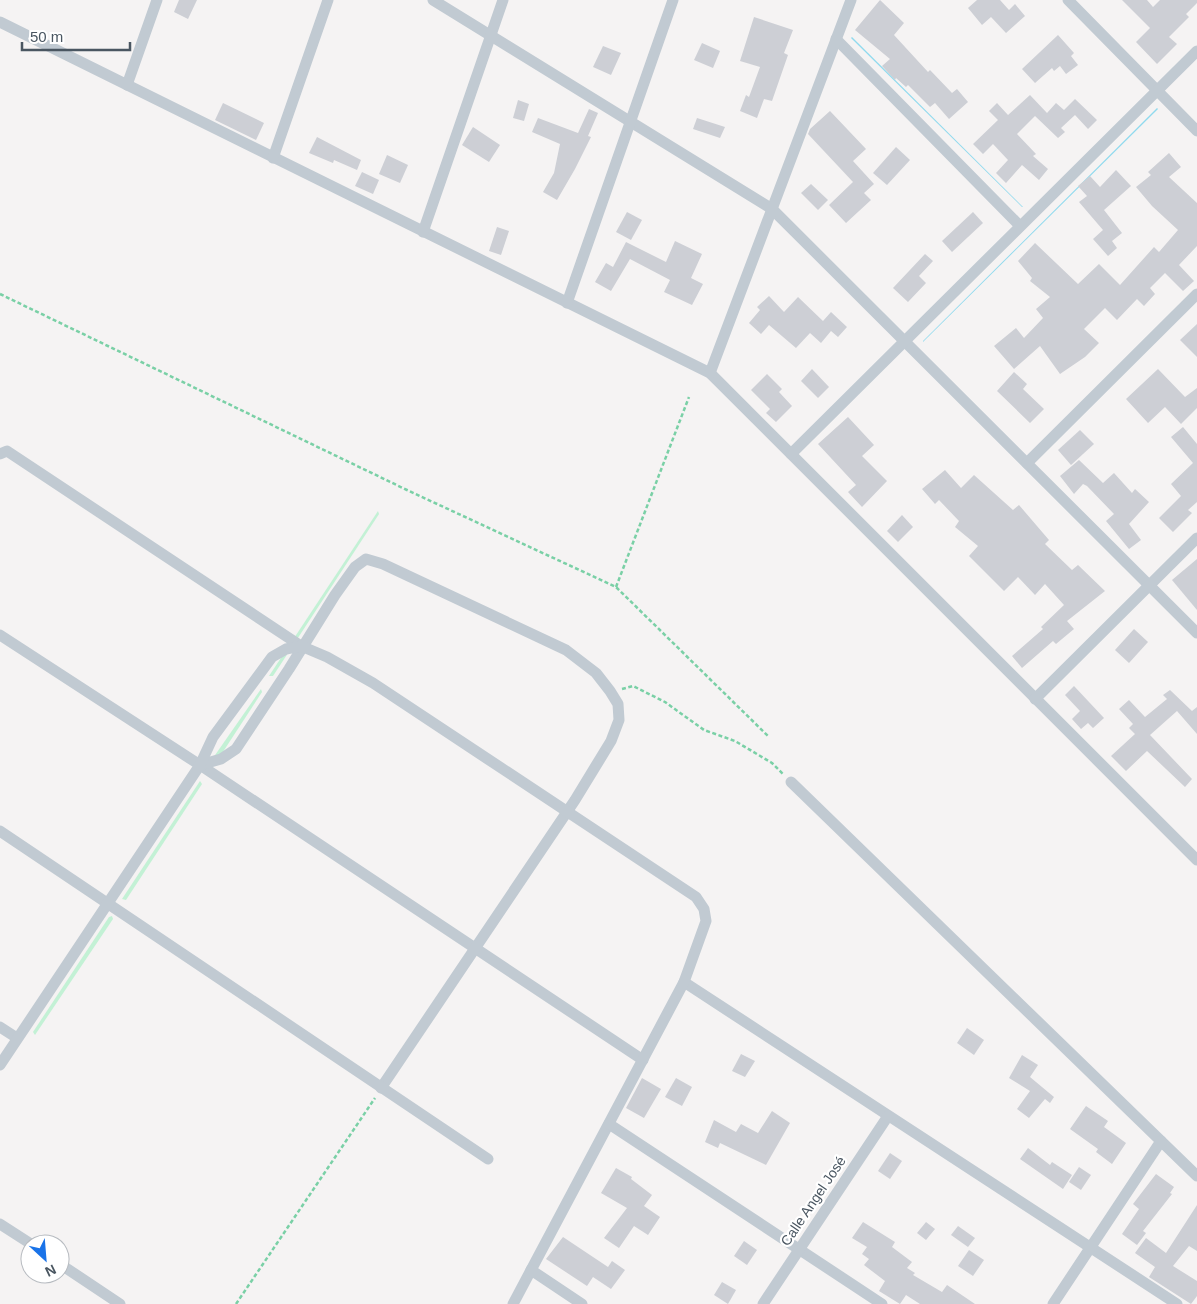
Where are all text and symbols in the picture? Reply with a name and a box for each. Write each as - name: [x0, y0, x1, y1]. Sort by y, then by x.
- scale bar: [22, 20, 130, 52]
- text: 50 m: [30, 28, 63, 45]
- street label: Calle Angel José: [777, 1153, 849, 1249]
- north arrow: [20, 1234, 70, 1284]
- text: N: [43, 1261, 59, 1280]

